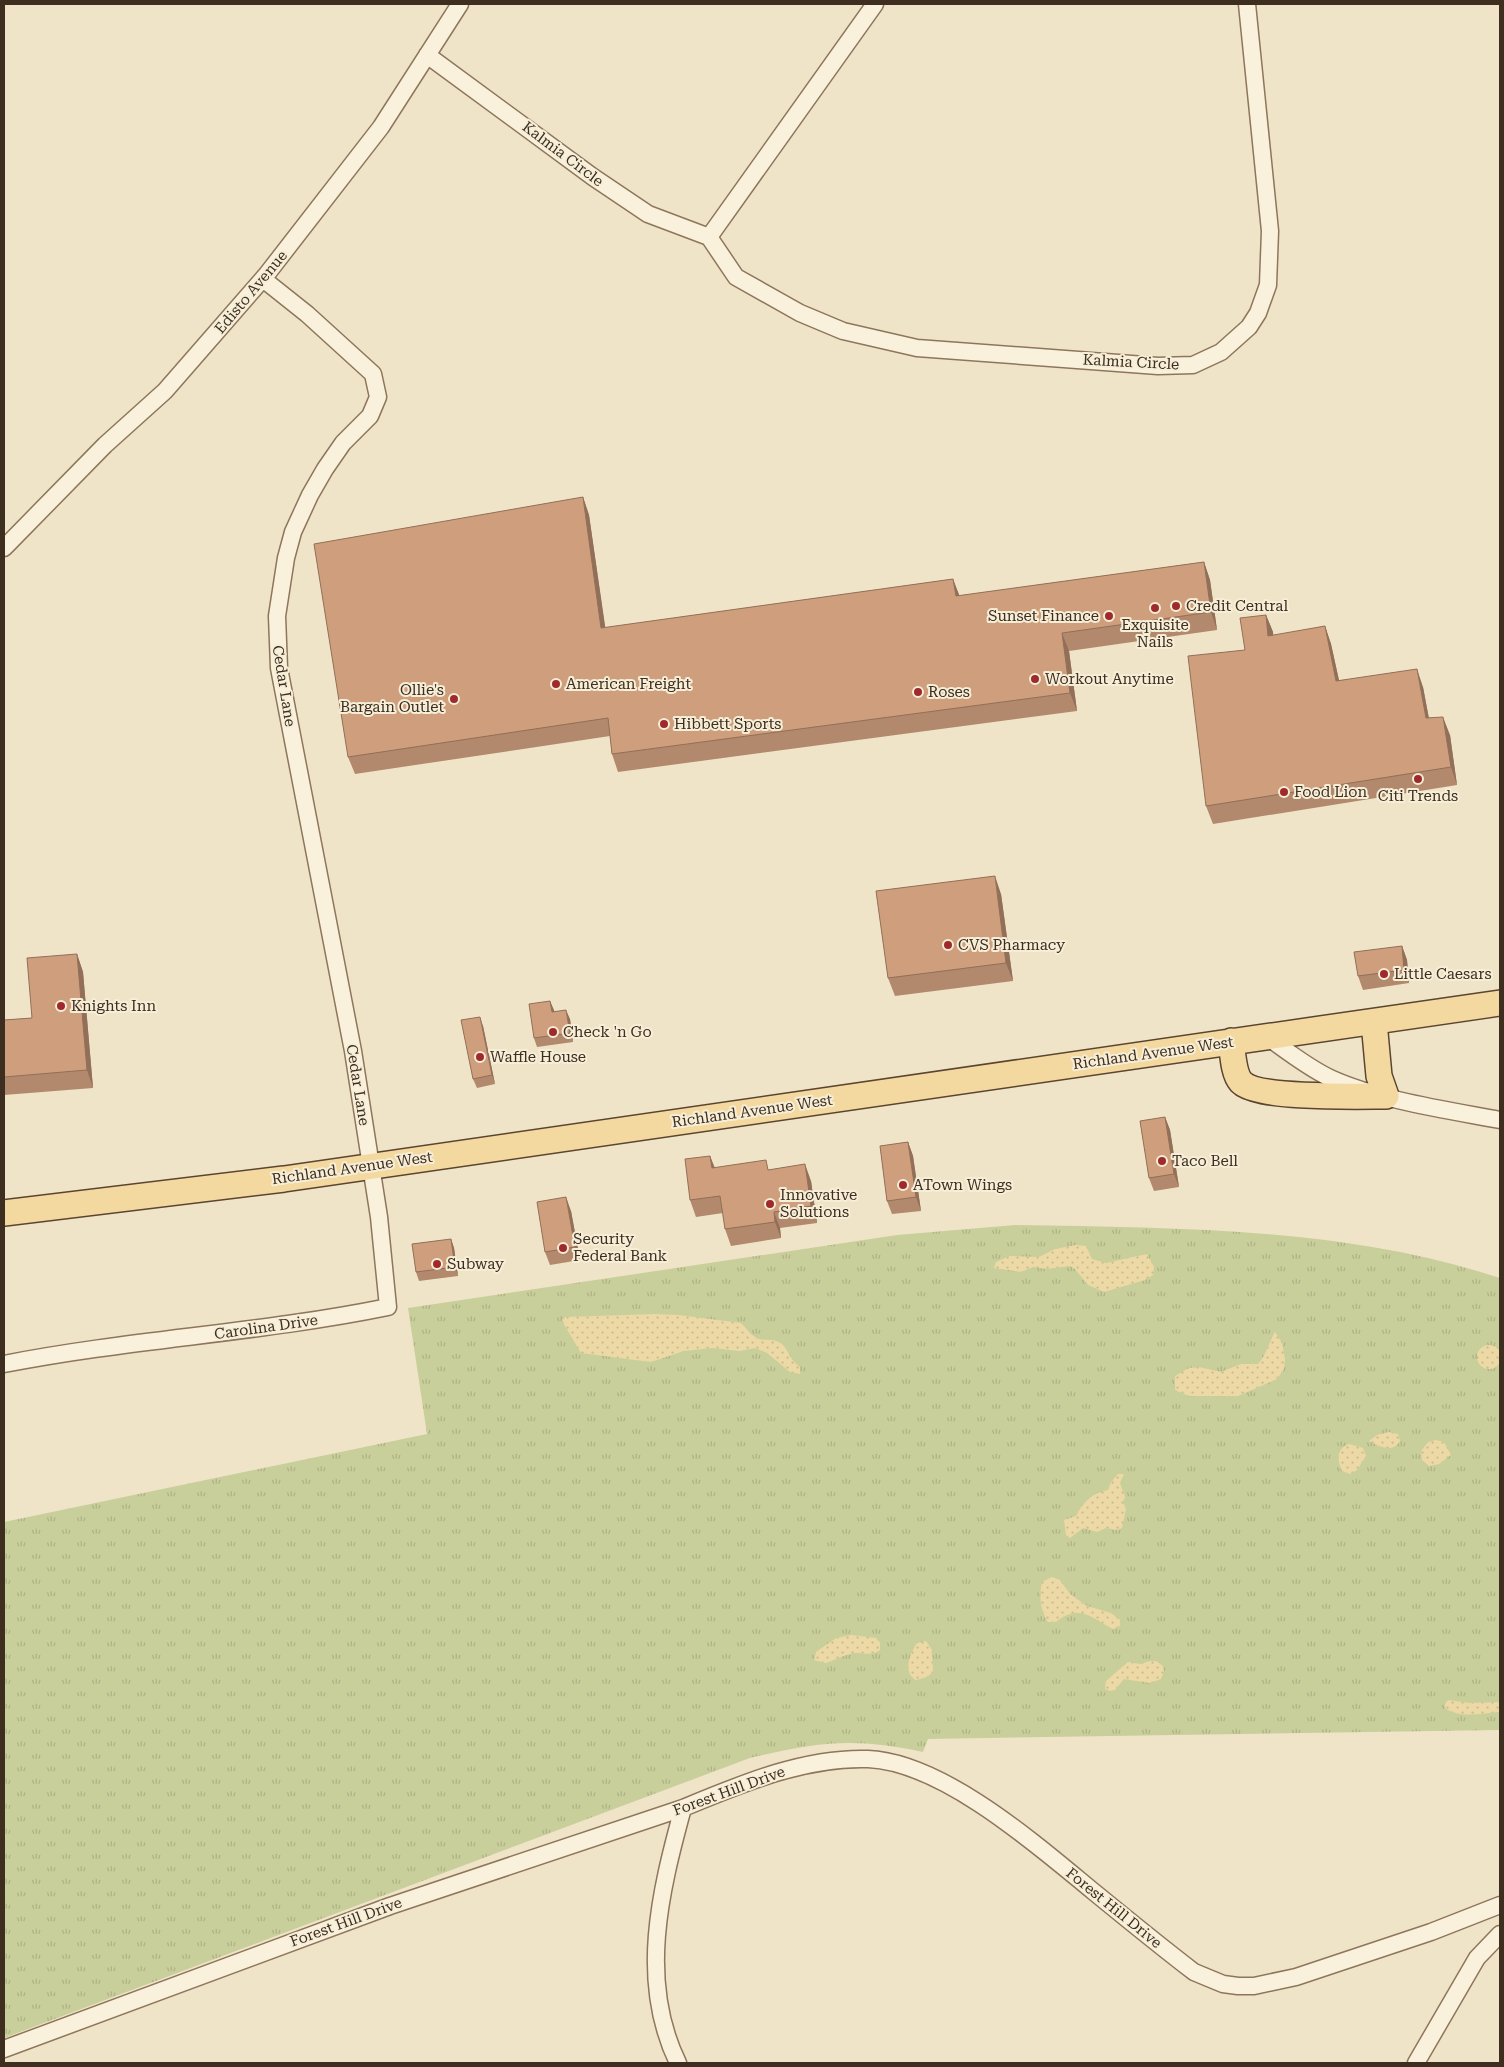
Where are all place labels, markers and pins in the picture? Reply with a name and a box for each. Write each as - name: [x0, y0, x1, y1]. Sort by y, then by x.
- place label: Credit Central: [1186, 597, 1288, 615]
- marker: Credit Central: [1170, 600, 1182, 612]
- marker: Exquisite Nails: [1149, 602, 1161, 614]
- place label: Sunset Finance: [988, 607, 1099, 625]
- marker: Sunset Finance: [1103, 610, 1115, 622]
- place label: Exquisite Nails: [1121, 616, 1189, 651]
- place label: Workout Anytime: [1045, 670, 1174, 688]
- marker: Workout Anytime: [1029, 673, 1041, 685]
- place label: American Freight: [566, 675, 691, 693]
- marker: American Freight: [550, 678, 562, 690]
- place label: Ollie's Bargain Outlet: [340, 681, 444, 716]
- place label: Roses: [928, 683, 970, 701]
- marker: Roses: [912, 686, 924, 698]
- marker: Ollie's Bargain Outlet: [448, 693, 460, 705]
- place label: Hibbett Sports: [674, 715, 781, 733]
- marker: Hibbett Sports: [658, 718, 670, 730]
- marker: Citi Trends: [1412, 773, 1424, 785]
- place label: Food Lion: [1294, 783, 1367, 801]
- marker: Food Lion: [1278, 786, 1290, 798]
- place label: Citi Trends: [1378, 787, 1458, 805]
- place label: CVS Pharmacy: [958, 936, 1065, 954]
- marker: CVS Pharmacy: [942, 939, 954, 951]
- place label: Little Caesars: [1394, 965, 1492, 983]
- marker: Little Caesars: [1378, 968, 1390, 980]
- place label: Knights Inn: [71, 997, 156, 1015]
- marker: Knights Inn: [55, 1000, 67, 1012]
- place label: Check 'n Go: [563, 1023, 652, 1041]
- marker: Check 'n Go: [547, 1026, 559, 1038]
- place label: Waffle House: [490, 1048, 586, 1066]
- marker: Waffle House: [474, 1051, 486, 1063]
- place label: Taco Bell: [1172, 1152, 1238, 1170]
- marker: Taco Bell: [1156, 1155, 1168, 1167]
- place label: ATown Wings: [913, 1176, 1012, 1194]
- marker: ATown Wings: [897, 1179, 909, 1191]
- place label: Innovative Solutions: [780, 1186, 857, 1221]
- marker: Innovative Solutions: [764, 1198, 776, 1210]
- place label: Security Federal Bank: [573, 1230, 668, 1265]
- marker: Security Federal Bank: [557, 1242, 569, 1254]
- place label: Subway: [447, 1255, 504, 1273]
- marker: Subway: [431, 1258, 443, 1270]

